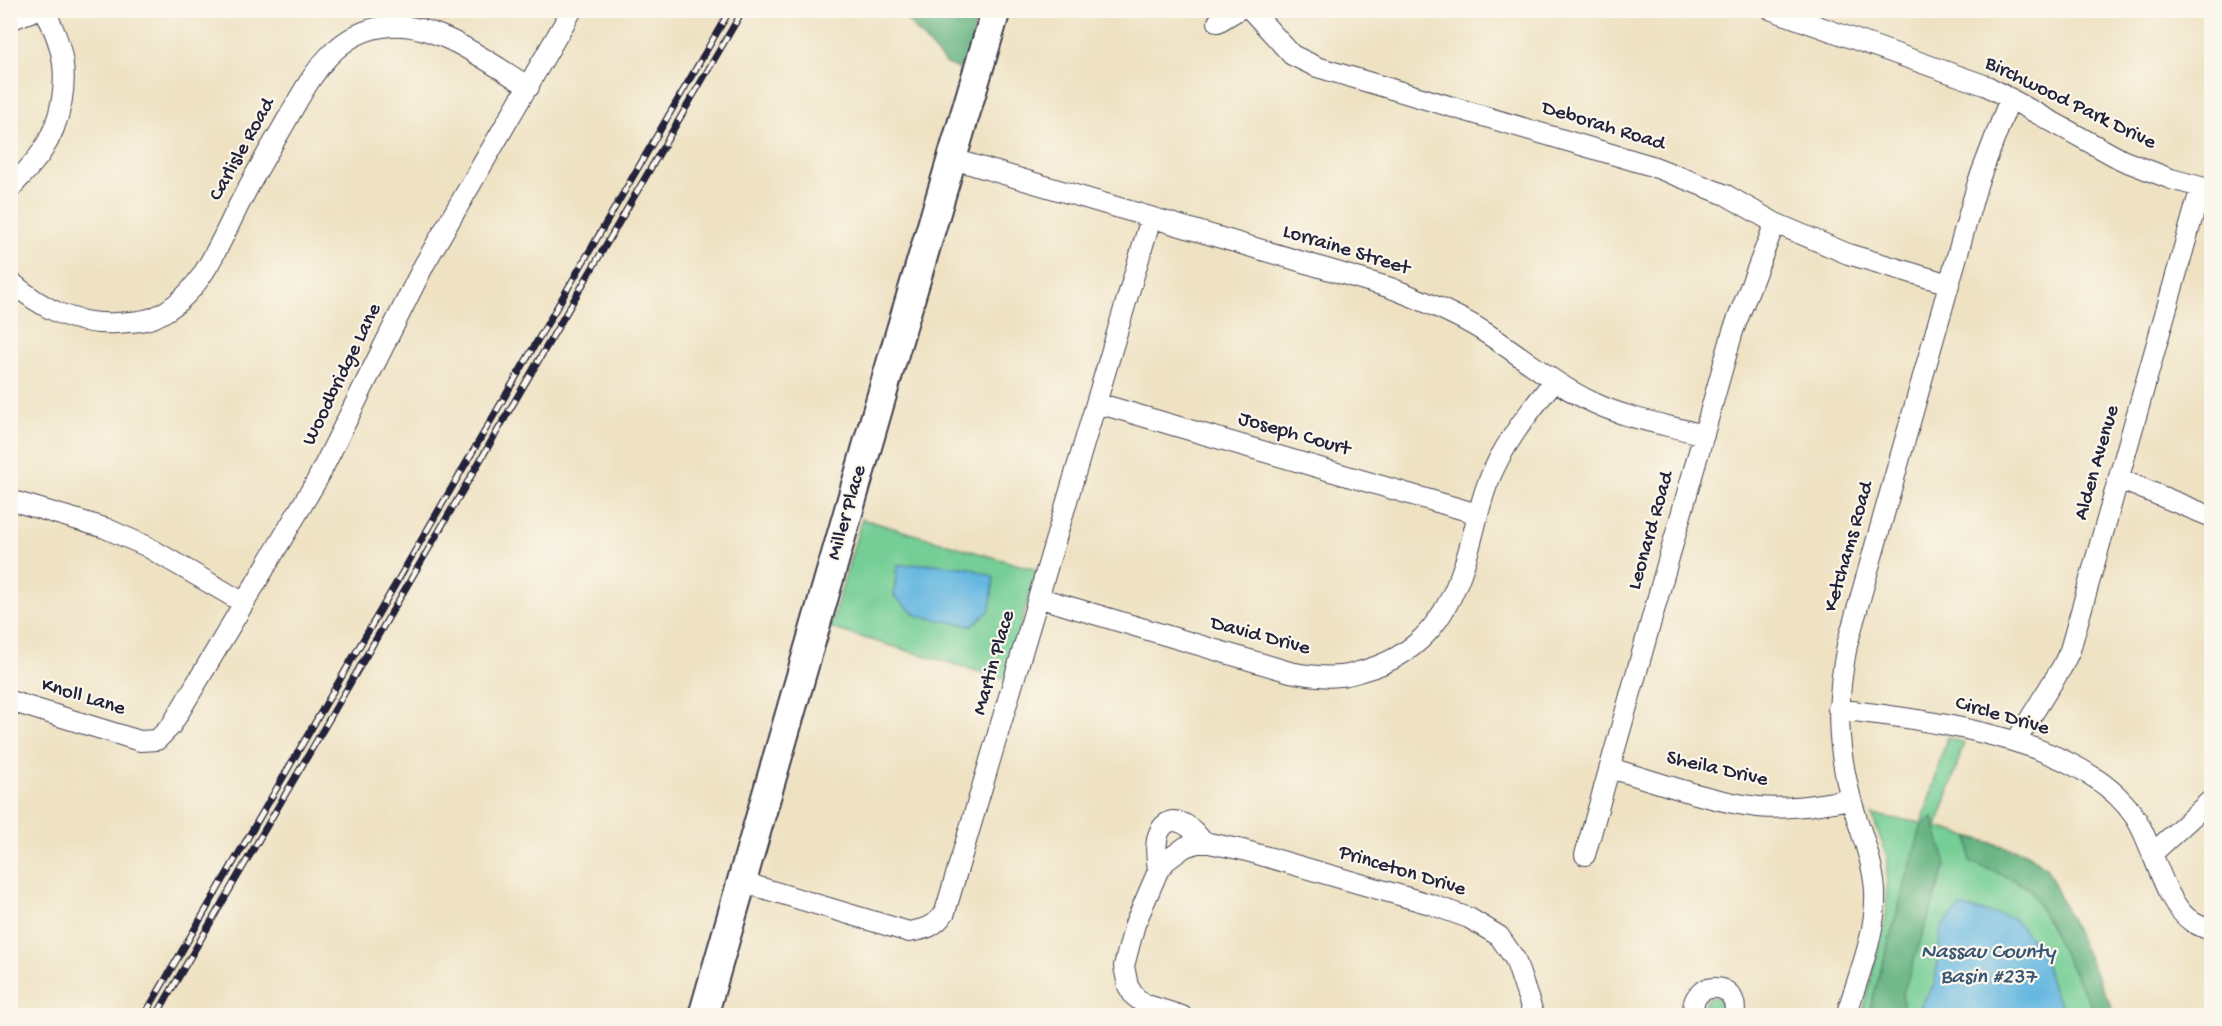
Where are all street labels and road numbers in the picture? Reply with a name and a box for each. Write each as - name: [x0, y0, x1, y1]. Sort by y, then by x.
- street label: Birchwood Park Drive: [1979, 51, 2161, 157]
- street label: Carlisle Road: [205, 93, 282, 206]
- street label: Deborah Road: [1536, 96, 1669, 158]
- street label: Lorraine Street: [1279, 220, 1415, 283]
- street label: Woodbridge Lane: [298, 299, 389, 450]
- street label: Alden Avenue: [2070, 402, 2127, 523]
- street label: Joseph Court: [1235, 407, 1355, 464]
- street label: Miller Place: [823, 462, 874, 563]
- street label: Leonard Road: [1623, 467, 1681, 593]
- street label: Ketchams Road: [1819, 477, 1881, 615]
- street label: Martin Place: [968, 607, 1022, 718]
- street label: David Drive: [1205, 611, 1314, 663]
- street label: Knoll Lane: [38, 673, 129, 723]
- street label: Circle Drive: [1952, 692, 2053, 743]
- street label: Sheila Drive: [1664, 746, 1771, 794]
- street label: Princeton Drive: [1334, 840, 1470, 904]

